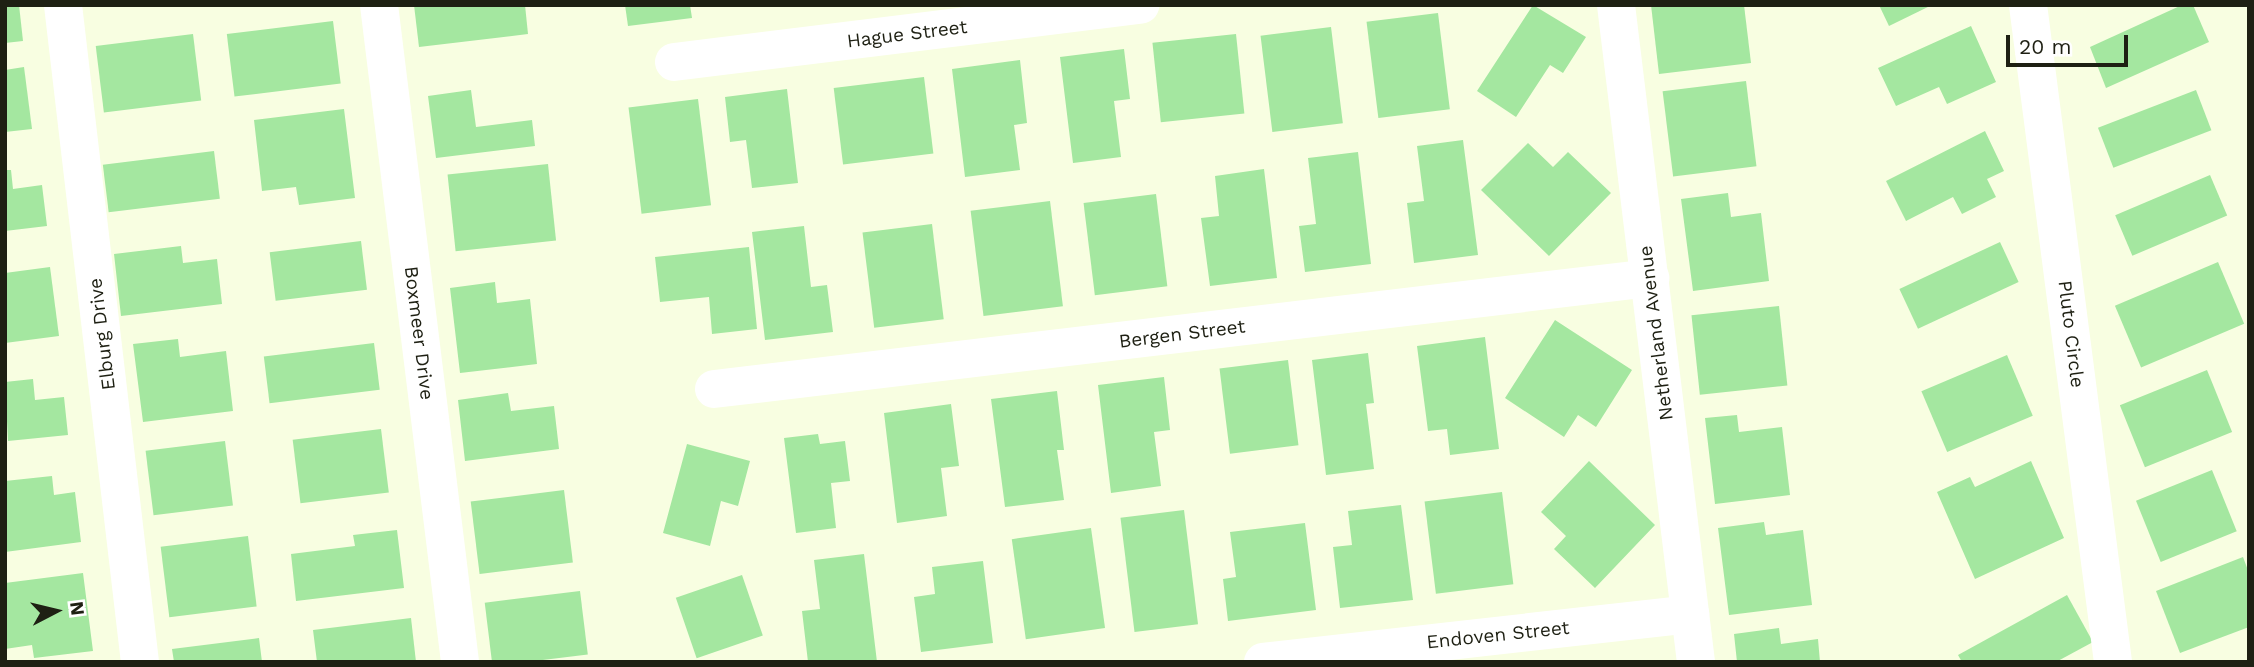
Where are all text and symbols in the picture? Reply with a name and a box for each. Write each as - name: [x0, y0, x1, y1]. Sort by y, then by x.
- street label: Hague Street: [846, 15, 968, 53]
- scale bar: [2009, 21, 2132, 65]
- text: 20 m: [2019, 34, 2071, 59]
- street label: Netherland Avenue: [1634, 244, 1678, 422]
- street label: Boxmeer Drive: [399, 265, 439, 401]
- street label: Elburg Drive: [84, 277, 120, 391]
- street label: Pluto Circle: [2053, 279, 2089, 389]
- street label: Bergen Street: [1118, 315, 1246, 353]
- north arrow: [21, 576, 91, 646]
- text: N: [65, 600, 90, 617]
- street label: Endoven Street: [1425, 616, 1571, 654]

